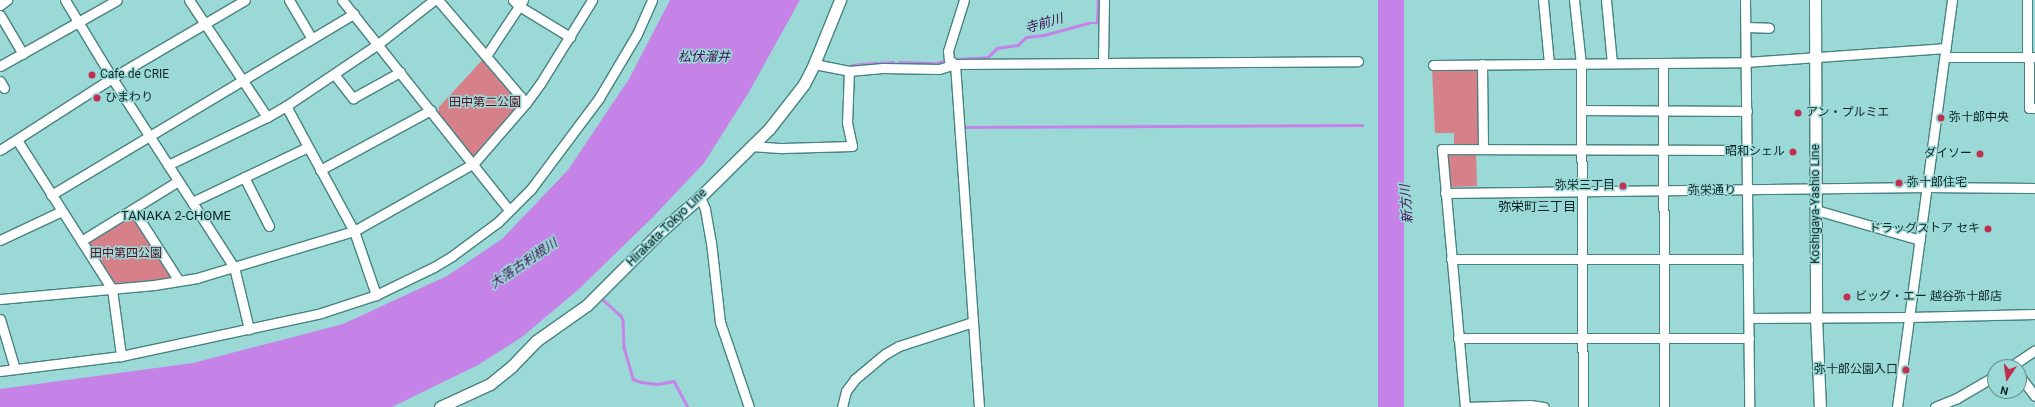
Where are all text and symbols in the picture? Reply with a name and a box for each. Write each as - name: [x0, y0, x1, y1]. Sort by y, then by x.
- water label: 寺前川: [1023, 11, 1065, 37]
- water label: 松伏溜井: [678, 49, 730, 65]
- place label: Cafe de CRIE: [100, 68, 169, 82]
- marker: Cafe de CRIE: [87, 70, 97, 80]
- place label: ひまわり: [105, 91, 153, 105]
- marker: ひまわり: [92, 93, 102, 103]
- park label: 田中第二公園: [449, 96, 521, 110]
- place label: アン・プルミエ: [1806, 106, 1890, 120]
- marker: アン・プルミエ: [1793, 108, 1803, 118]
- place label: 弥十郎中央: [1949, 111, 2009, 125]
- marker: 弥十郎中央: [1936, 113, 1946, 123]
- street label: Koshigaya-Yashio Line: [1809, 144, 1823, 264]
- place label: 昭和シェル: [1725, 145, 1785, 159]
- marker: 昭和シェル: [1788, 147, 1798, 157]
- place label: ダイソー: [1924, 147, 1972, 161]
- marker: ダイソー: [1975, 149, 1985, 159]
- place label: 弥十郎住宅: [1907, 176, 1967, 190]
- marker: 弥十郎住宅: [1894, 178, 1904, 188]
- place label: 弥栄三丁目: [1555, 179, 1615, 193]
- marker: 弥栄三丁目: [1618, 181, 1628, 191]
- water label: 新方川: [1398, 184, 1416, 224]
- street label: 弥栄通り: [1688, 184, 1736, 198]
- street label: Hirakata-Tokyo Line: [624, 186, 710, 270]
- district label: 弥栄町三丁目: [1498, 199, 1576, 215]
- district label: TANAKA 2-CHOME: [114, 208, 238, 224]
- place label: ドラッグストア セキ: [1869, 222, 1980, 236]
- marker: ドラッグストア セキ: [1983, 224, 1993, 234]
- water label: 大落古利根川: [487, 236, 561, 292]
- park label: 田中第四公園: [90, 247, 162, 261]
- place label: ビッグ・エー 越谷弥十郎店: [1855, 290, 2002, 304]
- marker: ビッグ・エー 越谷弥十郎店: [1842, 292, 1852, 302]
- north arrow: [1987, 359, 2027, 399]
- place label: 弥十郎公園入口: [1814, 363, 1898, 377]
- marker: 弥十郎公園入口: [1901, 365, 1911, 375]
- text: N: [1999, 383, 2010, 397]

